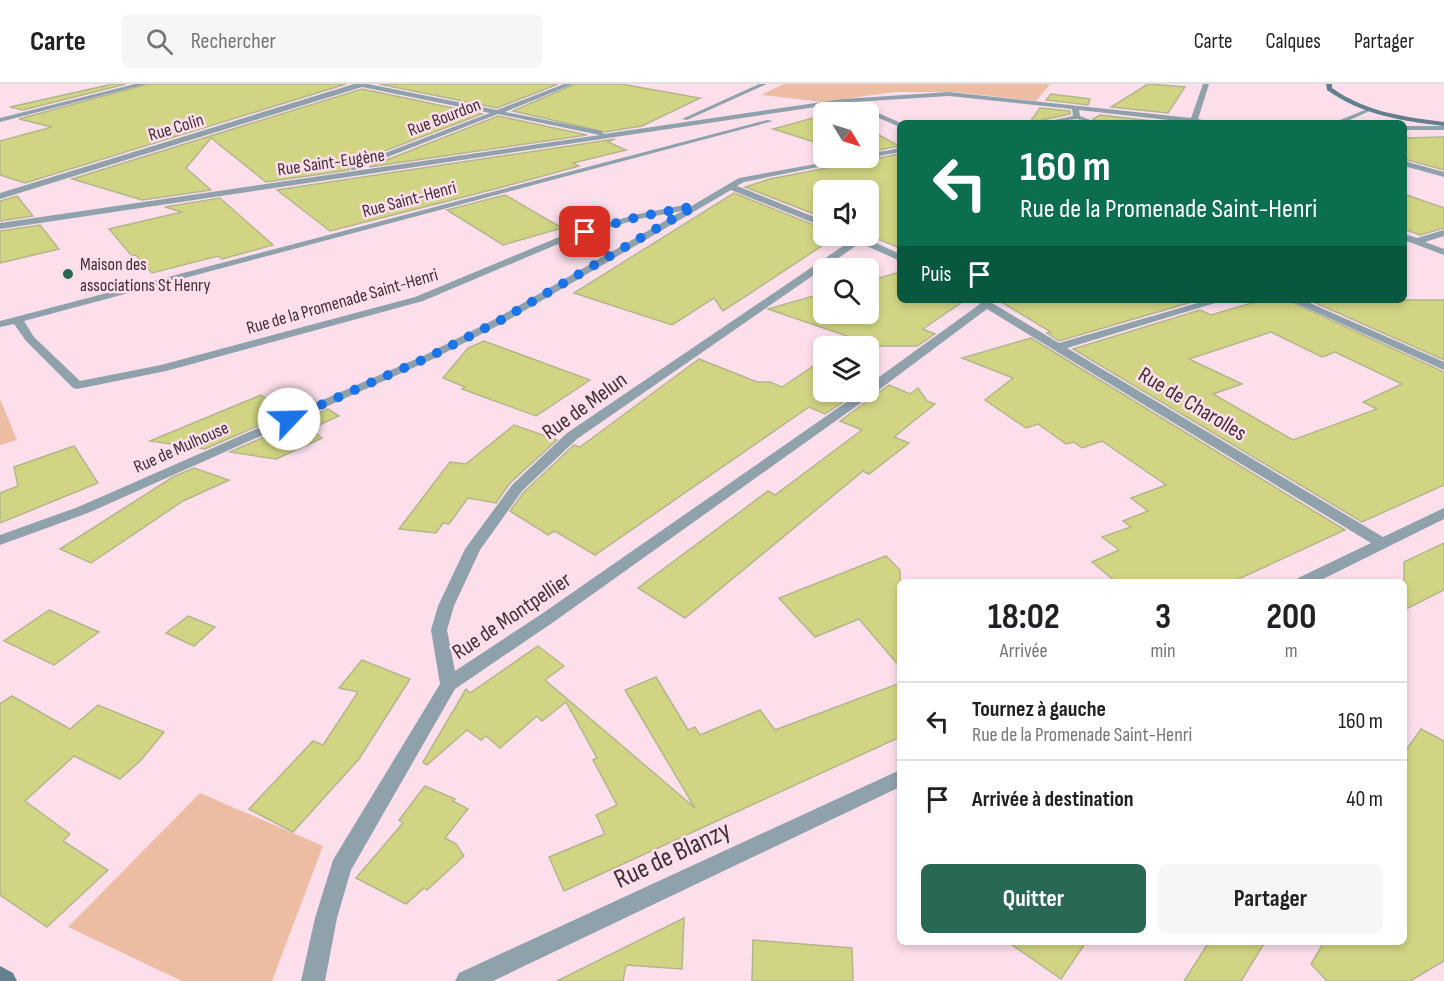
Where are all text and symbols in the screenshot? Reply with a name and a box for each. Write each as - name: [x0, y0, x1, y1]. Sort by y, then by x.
- search box: [122, 14, 542, 68]
- text: Carte: [30, 25, 86, 58]
- icon: search: [143, 25, 176, 58]
- text: Rechercher: [191, 28, 276, 55]
- text: Carte: [1194, 29, 1233, 54]
- text: Calques: [1266, 29, 1321, 54]
- text: Partager: [1354, 29, 1414, 54]
- street label: Rue Bourdon: [405, 94, 484, 141]
- north arrow: [813, 102, 879, 168]
- map controls: [813, 102, 879, 402]
- street label: Rue Colin: [146, 109, 206, 146]
- text: 160 m: [1020, 142, 1111, 193]
- icon: left: [921, 144, 999, 222]
- street label: Rue Saint-Eugène: [276, 145, 386, 180]
- street label: Rue Saint-Henri: [360, 177, 458, 222]
- button: sound: [813, 180, 879, 246]
- text: Rue de la Promenade Saint-Henri: [1020, 193, 1317, 225]
- pin: [559, 206, 610, 257]
- icon: arrive: [568, 215, 601, 248]
- place label: Maison des associations St Henry: [80, 254, 210, 296]
- button: search: [813, 258, 879, 324]
- icon: arrive: [963, 258, 996, 291]
- text: Puis: [921, 261, 951, 288]
- street label: Rue de la Promenade Saint-Henri: [244, 264, 440, 339]
- marker: Maison des associations St Henry: [61, 267, 75, 281]
- button: layers: [813, 336, 879, 402]
- street label: Rue de Charolles: [1133, 361, 1251, 447]
- street label: Rue de Melun: [537, 367, 632, 446]
- position arrow: [257, 387, 321, 451]
- street label: Rue de Mulhouse: [131, 417, 232, 478]
- street label: Rue de Montpellier: [447, 567, 576, 666]
- text: 18:02: [988, 596, 1060, 639]
- text: 3: [1155, 596, 1171, 639]
- text: 200: [1266, 596, 1316, 639]
- text: Arrivée: [1000, 639, 1048, 663]
- text: min: [1150, 639, 1176, 663]
- text: m: [1285, 639, 1298, 663]
- text: Tournez à gauche: [972, 696, 1106, 723]
- icon: left: [921, 705, 954, 738]
- text: 160 m: [1338, 708, 1383, 735]
- text: Rue de la Promenade Saint-Henri: [972, 723, 1192, 747]
- icon: arrive: [921, 783, 954, 816]
- text: Arrivée à destination: [972, 786, 1134, 813]
- text: 40 m: [1346, 786, 1383, 813]
- street label: Rue de Blanzy: [609, 814, 736, 896]
- button: Quitter: [921, 864, 1146, 933]
- button: Partager: [1158, 864, 1383, 933]

